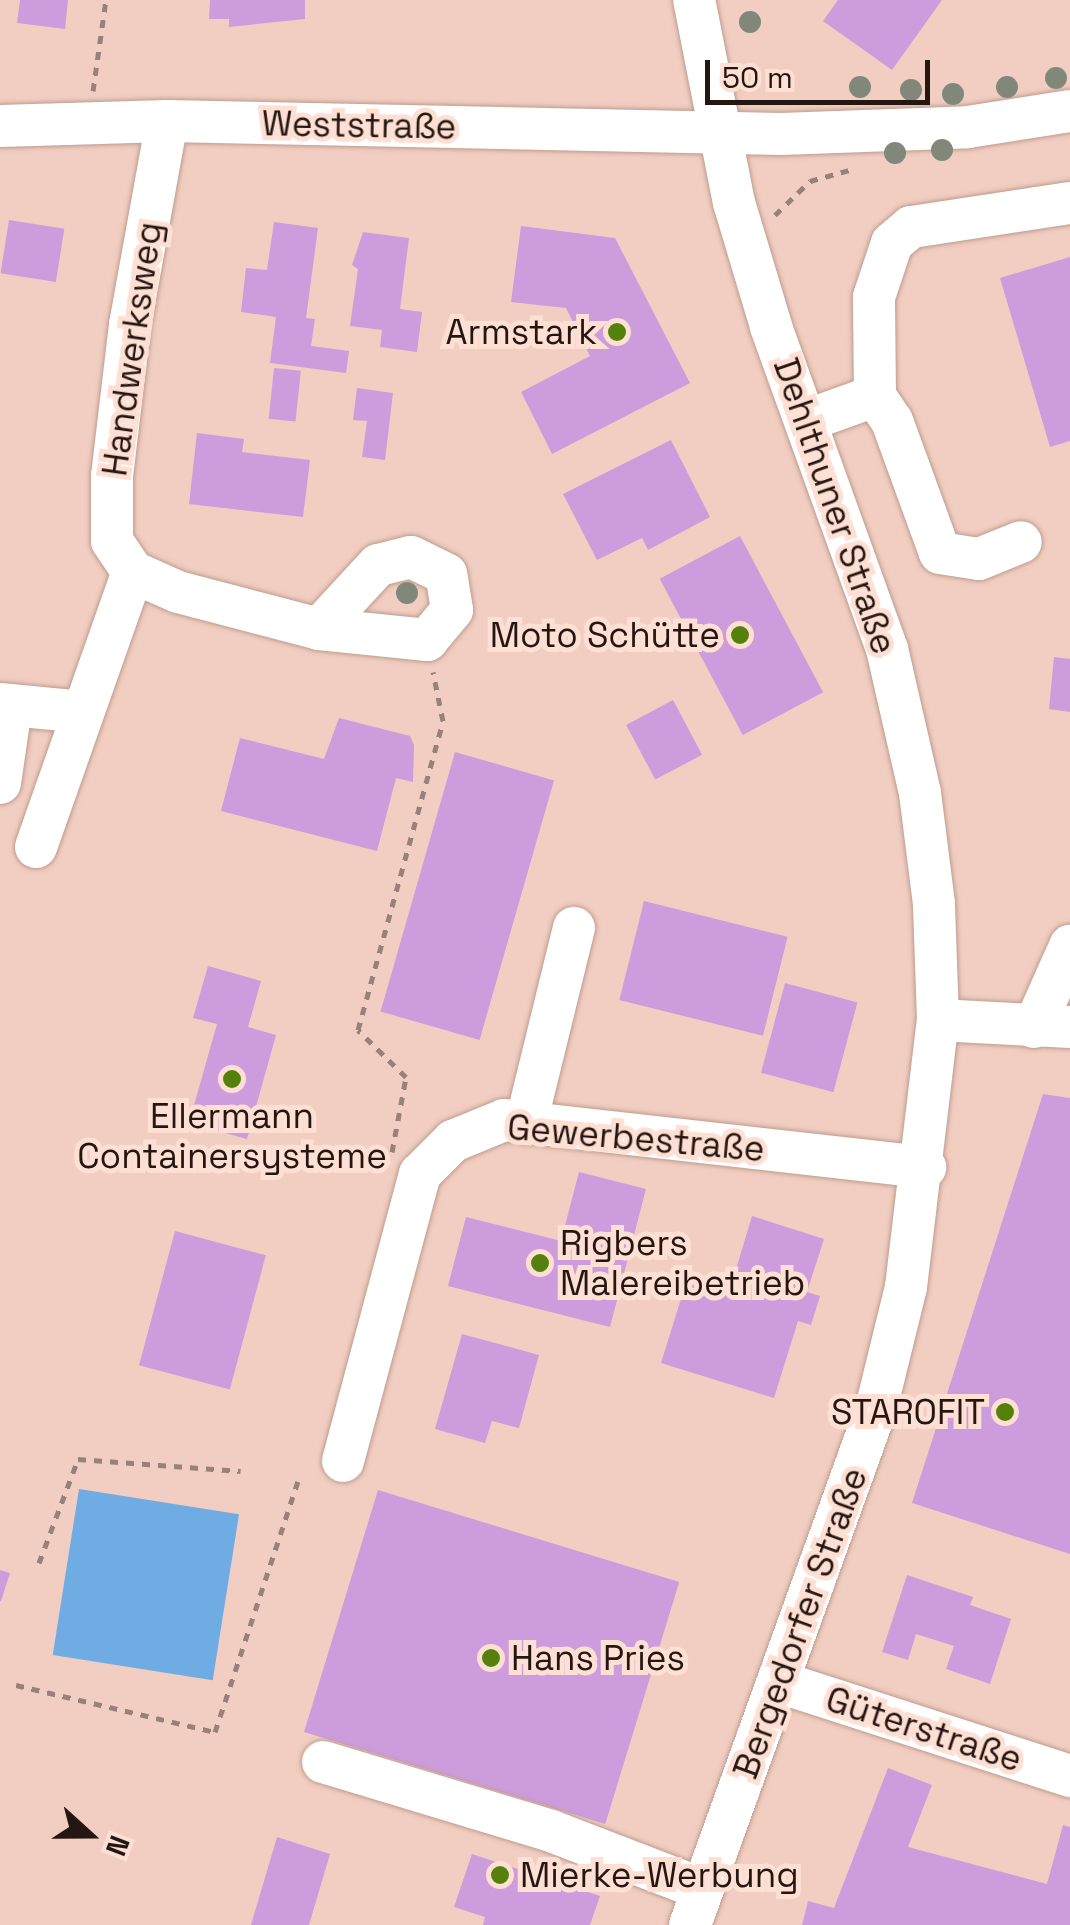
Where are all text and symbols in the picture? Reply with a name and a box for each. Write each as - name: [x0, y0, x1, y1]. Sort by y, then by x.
- scale bar: [710, 40, 935, 102]
- text: 50 m: [722, 58, 793, 97]
- street label: Weststraße: [261, 102, 457, 148]
- street label: Handwerksweg: [93, 219, 171, 479]
- place label: Armstark: [445, 311, 597, 353]
- marker: Armstark: [606, 321, 628, 343]
- street label: Dehlthuner Straße: [765, 353, 905, 659]
- place label: Moto Schütte: [490, 614, 720, 656]
- marker: Moto Schütte: [729, 624, 751, 646]
- marker: Ellermann Containersysteme: [221, 1068, 243, 1090]
- place label: Ellermann Containersysteme: [77, 1095, 387, 1177]
- street label: Gewerbestraße: [506, 1106, 766, 1170]
- place label: Rigbers Malereibetrieb: [560, 1222, 805, 1304]
- marker: Rigbers Malereibetrieb: [529, 1252, 551, 1274]
- place label: STAROFIT: [831, 1391, 985, 1433]
- marker: STAROFIT: [994, 1401, 1016, 1423]
- street label: Bergedorfer Straße: [724, 1462, 876, 1784]
- place label: Hans Pries: [511, 1637, 685, 1679]
- marker: Hans Pries: [480, 1647, 502, 1669]
- street label: Güterstraße: [821, 1678, 1027, 1780]
- north arrow: [40, 1785, 140, 1885]
- text: N: [98, 1831, 138, 1861]
- place label: Mierke-Werbung: [520, 1854, 799, 1896]
- marker: Mierke-Werbung: [489, 1864, 511, 1886]

